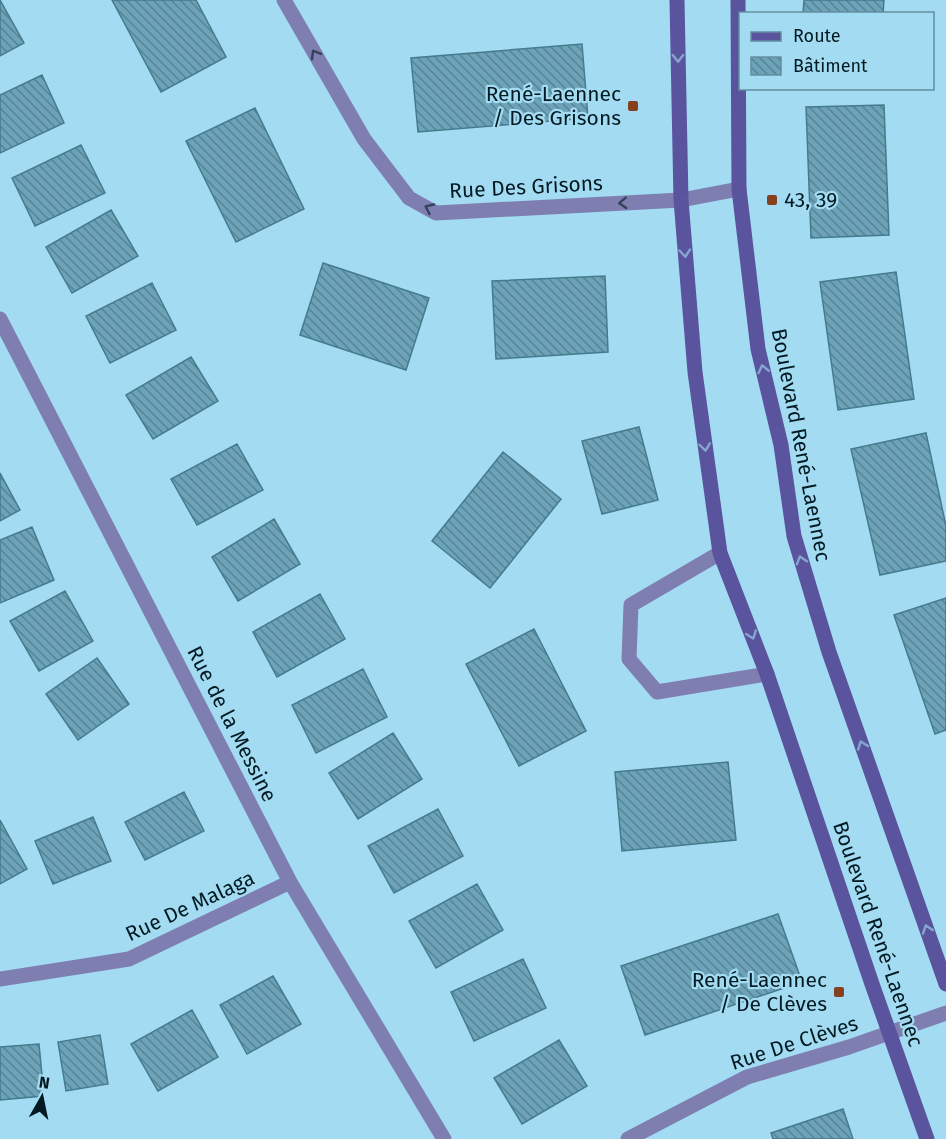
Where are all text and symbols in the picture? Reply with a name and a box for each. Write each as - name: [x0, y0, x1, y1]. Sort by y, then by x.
- legend: [739, 12, 934, 90]
- text: Route: [793, 25, 841, 47]
- one-way arrow: [311, 50, 322, 60]
- one-way arrow: [672, 54, 685, 63]
- text: Bâtiment: [793, 55, 868, 77]
- place label: René-Laennec / Des Grisons: [486, 81, 621, 131]
- marker: René-Laennec / Des Grisons: [626, 99, 640, 113]
- street label: Rue Des Grisons: [449, 170, 604, 204]
- place label: 43, 39: [784, 187, 837, 213]
- marker: 43, 39: [765, 193, 779, 207]
- one-way arrow: [618, 196, 627, 209]
- one-way arrow: [424, 203, 435, 215]
- one-way arrow: [679, 249, 692, 258]
- street label: Boulevard René-Laennec: [766, 326, 836, 564]
- one-way arrow: [758, 364, 771, 374]
- one-way arrow: [699, 443, 711, 452]
- one-way arrow: [796, 555, 808, 566]
- one-way arrow: [745, 629, 757, 640]
- street label: Rue de la Messine: [182, 642, 282, 806]
- one-way arrow: [857, 740, 870, 751]
- street label: Boulevard René-Laennec: [827, 818, 929, 1050]
- street label: Rue De Malaga: [121, 865, 259, 947]
- one-way arrow: [921, 924, 934, 935]
- place label: René-Laennec / De Clèves: [692, 967, 827, 1017]
- marker: René-Laennec / De Clèves: [832, 985, 846, 999]
- street label: Rue De Clèves: [727, 1010, 861, 1076]
- north arrow: [12, 1067, 72, 1127]
- text: N: [38, 1072, 51, 1093]

